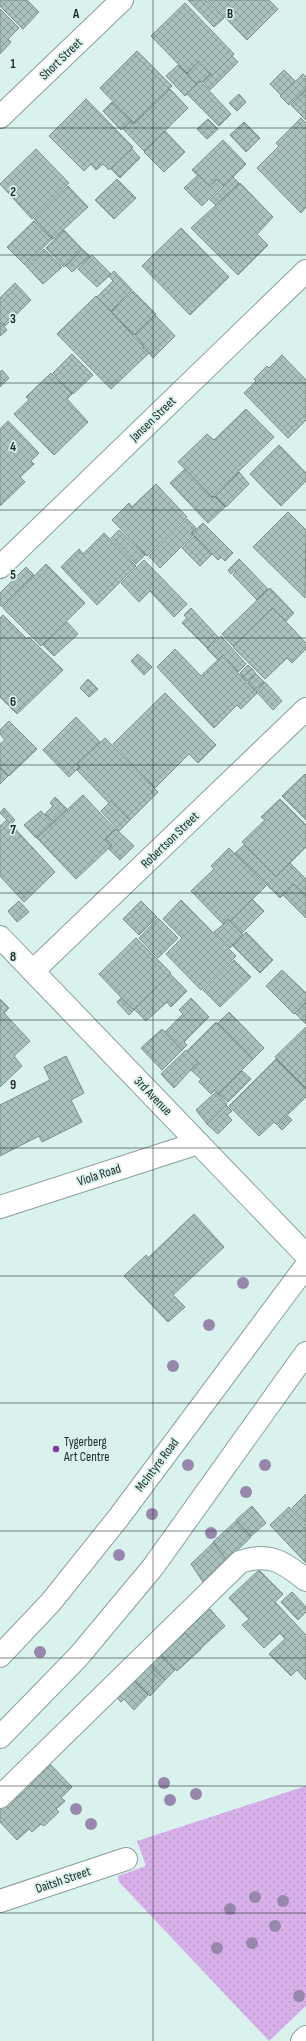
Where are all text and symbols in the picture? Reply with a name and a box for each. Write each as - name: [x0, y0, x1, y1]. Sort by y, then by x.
- text: A: [72, 6, 80, 22]
- text: B: [227, 6, 233, 22]
- street label: Short Street: [36, 35, 86, 83]
- text: 1: [10, 56, 16, 72]
- text: 2: [10, 184, 16, 200]
- text: 3: [10, 311, 16, 327]
- street label: Jansen Street: [126, 393, 180, 446]
- text: 4: [10, 439, 16, 455]
- text: 5: [10, 567, 16, 583]
- text: 6: [10, 694, 16, 710]
- street label: Robertson Street: [138, 808, 202, 872]
- text: 7: [10, 822, 16, 838]
- text: 8: [10, 949, 16, 965]
- street label: 3rd Avenue: [130, 1073, 176, 1119]
- text: 9: [10, 1077, 16, 1093]
- street label: Viola Road: [75, 1160, 123, 1190]
- place label: Tygerberg Art Centre: [63, 1434, 110, 1465]
- street label: McIntyre Road: [132, 1435, 182, 1495]
- marker: Tygerberg Art Centre: [51, 1444, 61, 1454]
- street label: Daitsh Street: [33, 1863, 93, 1897]

